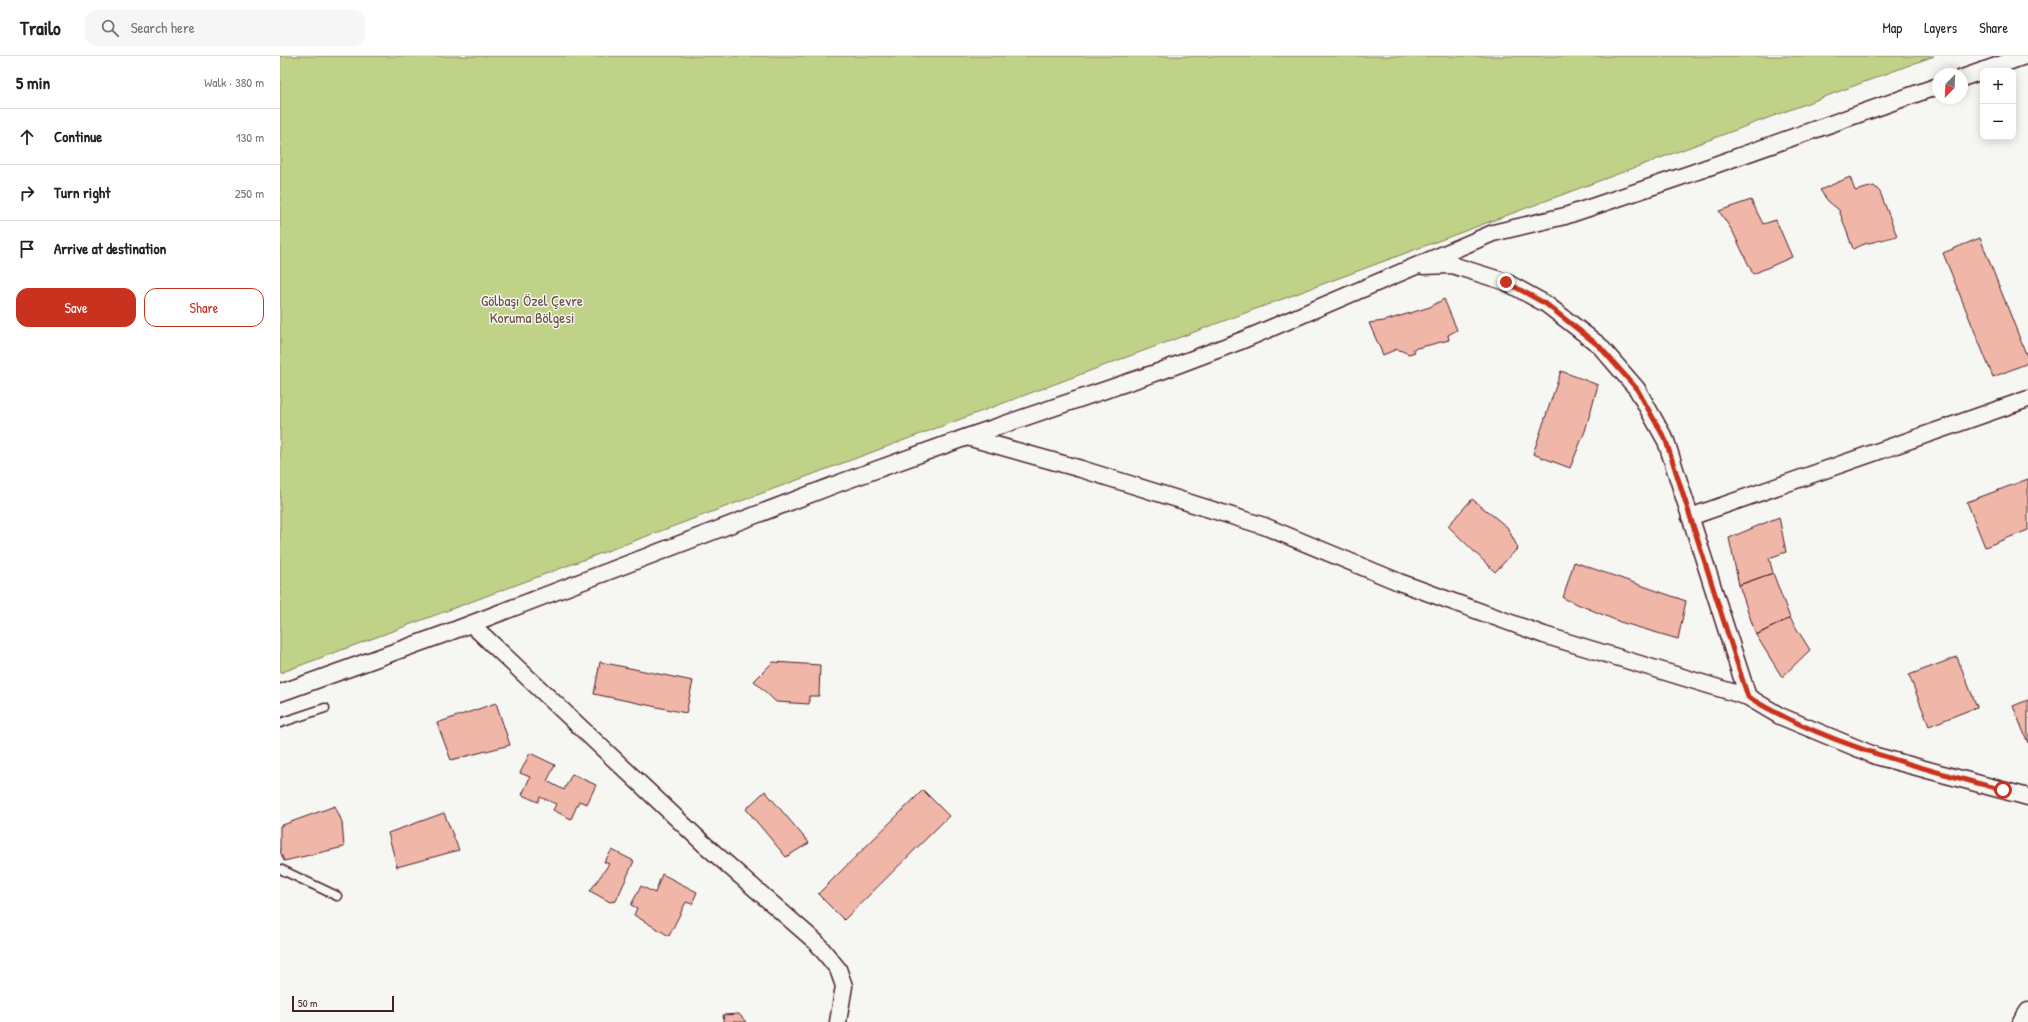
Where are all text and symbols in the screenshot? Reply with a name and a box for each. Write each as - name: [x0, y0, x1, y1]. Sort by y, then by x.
- search box: [85, 10, 365, 46]
- text: Trailo: [20, 15, 61, 41]
- icon: search: [99, 17, 121, 39]
- text: Search here: [131, 17, 195, 38]
- text: Map: [1882, 18, 1902, 37]
- text: Layers: [1924, 18, 1957, 37]
- text: Share: [1979, 18, 2008, 37]
- north arrow: [1932, 68, 1968, 104]
- map controls: [1980, 68, 2016, 140]
- button: +: [1980, 68, 2016, 104]
- text: 5 min: [16, 71, 50, 94]
- text: Walk · 380 m: [204, 73, 264, 91]
- button: −: [1980, 104, 2016, 140]
- icon: ahead: [16, 126, 38, 148]
- text: Continue: [54, 126, 102, 147]
- text: 130 m: [236, 128, 264, 146]
- icon: right: [16, 182, 38, 204]
- text: Turn right: [54, 182, 110, 203]
- text: 250 m: [235, 184, 264, 202]
- icon: arrive: [16, 238, 38, 260]
- text: Arrive at destination: [54, 238, 166, 259]
- route end: [1497, 273, 1515, 291]
- button: Save: [16, 288, 136, 327]
- button: Share: [144, 288, 264, 327]
- park label: Gölbaşı Özel Çevre Koruma Bölgesi: [481, 290, 583, 328]
- route start: [1994, 781, 2012, 799]
- scale bar: [292, 994, 394, 1013]
- text: 50 m: [298, 996, 318, 1010]

